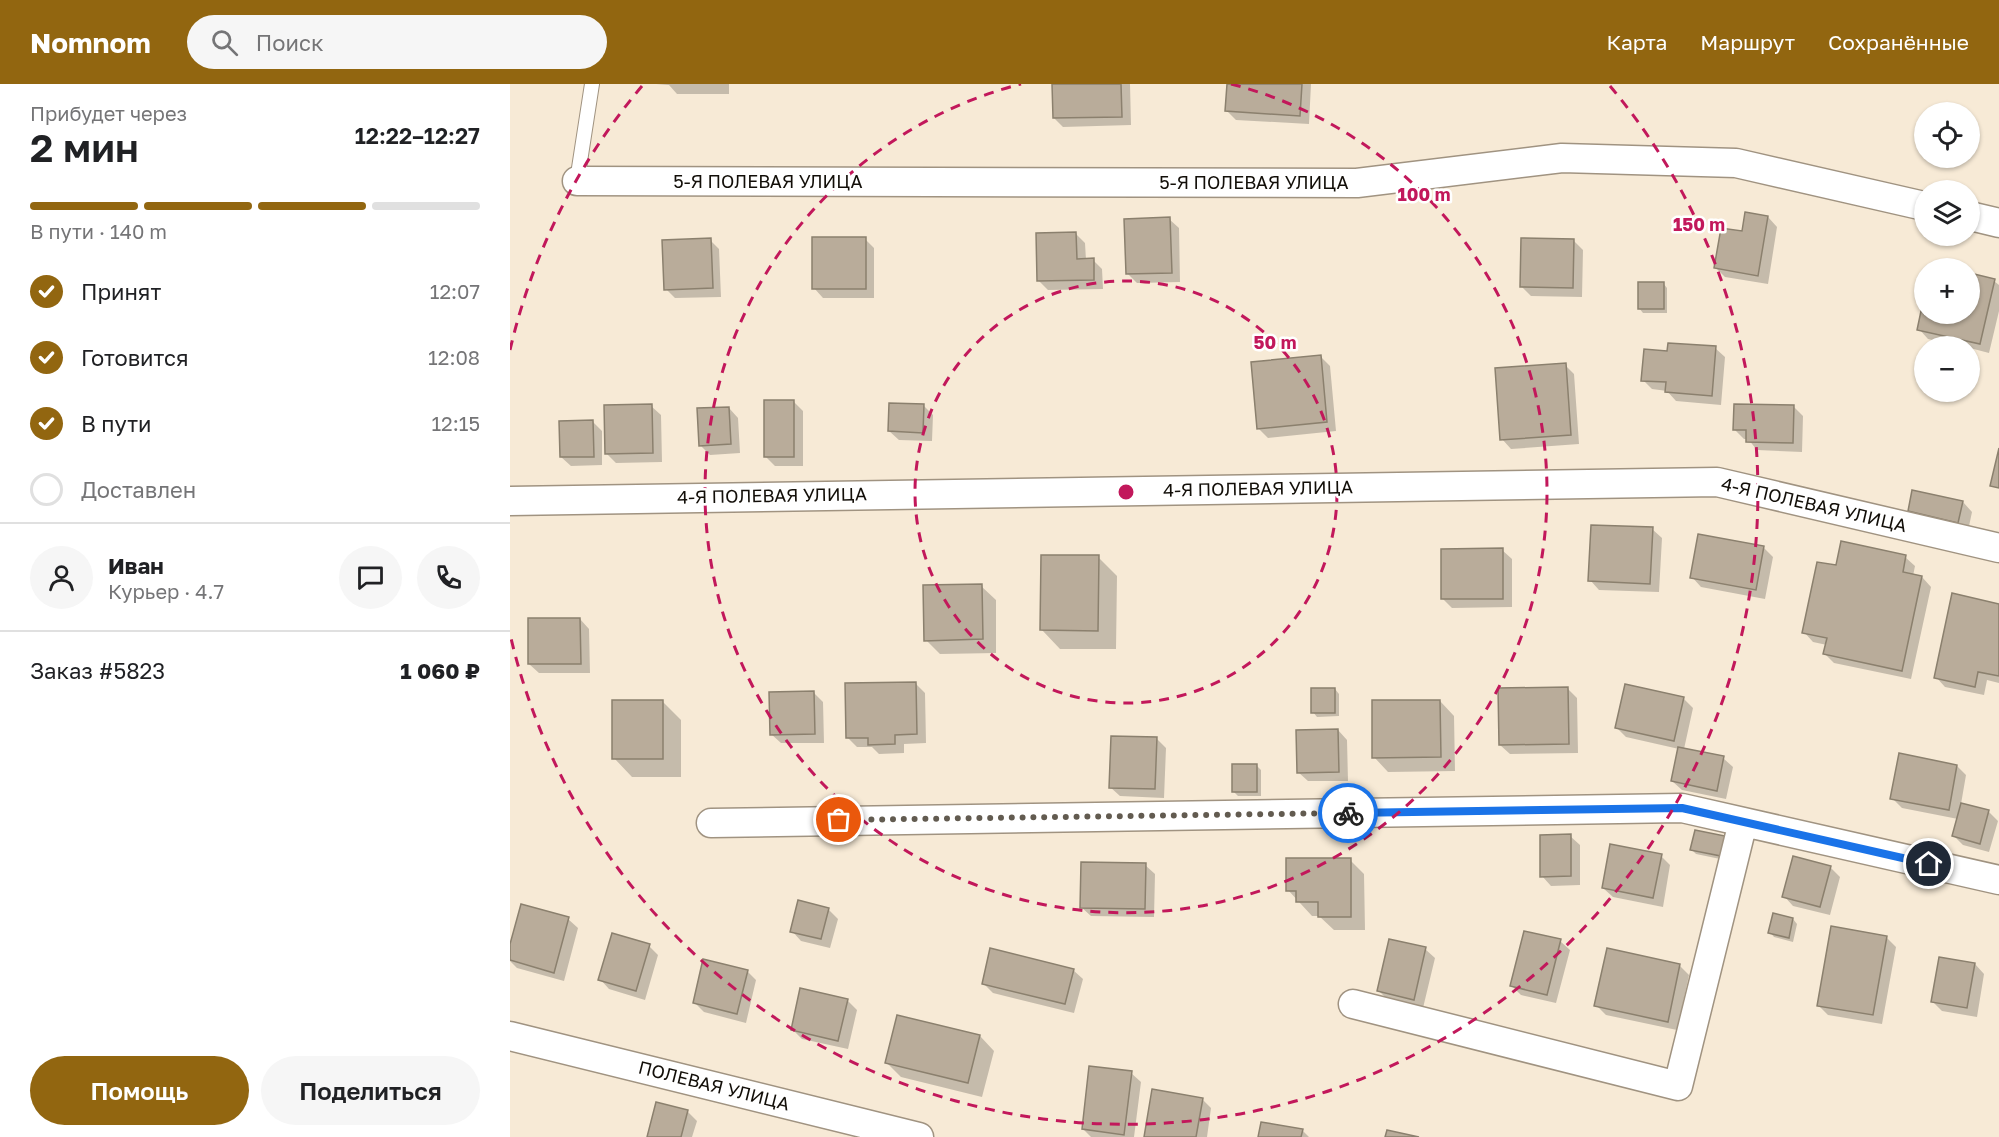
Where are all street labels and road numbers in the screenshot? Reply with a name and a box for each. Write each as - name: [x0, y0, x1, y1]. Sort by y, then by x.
- street label: 5-Я ПОЛЕВАЯ УЛИЦА: [673, 170, 863, 192]
- street label: 5-Я ПОЛЕВАЯ УЛИЦА: [1159, 171, 1349, 193]
- street label: 4-Я ПОЛЕВАЯ УЛИЦА: [1719, 472, 1909, 536]
- street label: 4-Я ПОЛЕВАЯ УЛИЦА: [1163, 475, 1353, 501]
- street label: 4-Я ПОЛЕВАЯ УЛИЦА: [677, 482, 867, 508]
- street label: ПОЛЕВАЯ УЛИЦА: [636, 1056, 792, 1114]

